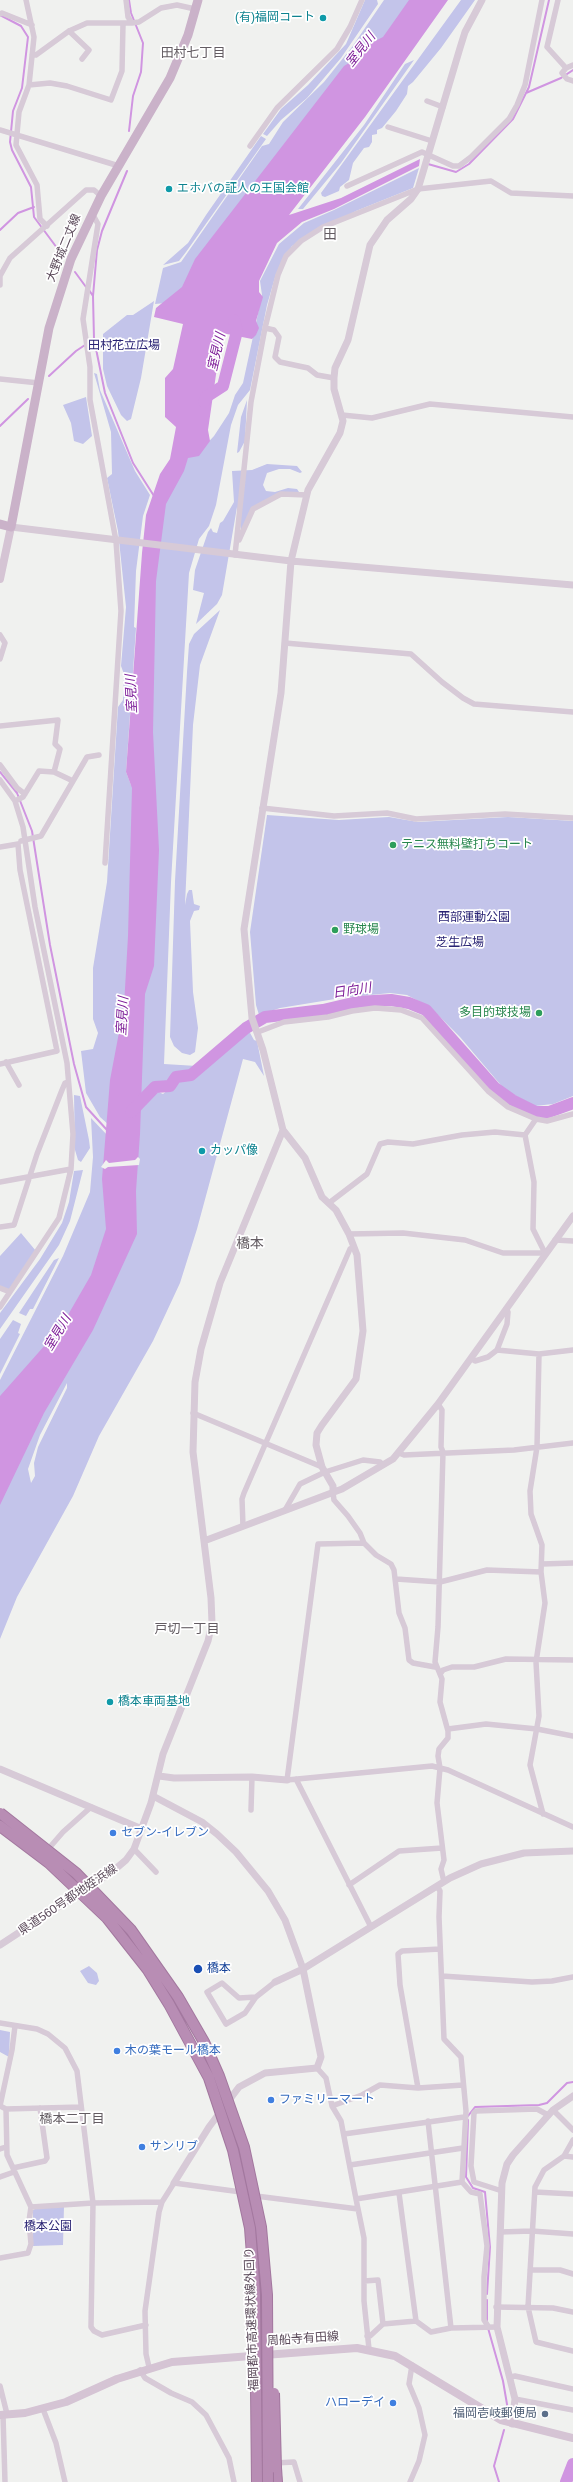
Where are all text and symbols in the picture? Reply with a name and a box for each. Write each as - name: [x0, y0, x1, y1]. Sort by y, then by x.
- place label: (有)福岡コート: [235, 11, 315, 25]
- marker: (有)福岡コート: [318, 13, 328, 23]
- water label: 室見川: [343, 30, 379, 70]
- district label: 田村七丁目: [161, 45, 225, 61]
- place label: エホバの証人の王国会館: [177, 182, 309, 196]
- marker: エホバの証人の王国会館: [164, 184, 174, 194]
- street label: 大野城二丈線: [44, 212, 84, 284]
- district label: 田: [323, 227, 337, 243]
- water label: 室見川: [205, 331, 229, 373]
- park label: 田村花立広場: [88, 339, 160, 353]
- water label: 室見川: [123, 674, 141, 714]
- place label: テニス無料壁打ちコート: [401, 838, 533, 852]
- marker: テニス無料壁打ちコート: [388, 840, 398, 850]
- park label: 西部運動公園: [438, 911, 510, 925]
- place label: 野球場: [343, 923, 379, 937]
- marker: 野球場: [330, 925, 340, 935]
- park label: 芝生広場: [436, 936, 484, 950]
- water label: 日向川: [332, 980, 372, 1002]
- water label: 室見川: [114, 996, 132, 1036]
- place label: 多目的球技場: [459, 1006, 531, 1020]
- marker: 多目的球技場: [534, 1008, 544, 1018]
- place label: カッパ像: [210, 1144, 258, 1158]
- marker: カッパ像: [197, 1146, 207, 1156]
- district label: 橋本: [236, 1236, 264, 1252]
- water label: 室見川: [41, 1312, 75, 1354]
- district label: 戸切一丁目: [155, 1621, 219, 1637]
- place label: 橋本車両基地: [118, 1695, 190, 1709]
- marker: 橋本車両基地: [105, 1697, 115, 1707]
- place label: セブン-イレブン: [121, 1826, 209, 1840]
- marker: セブン-イレブン: [108, 1828, 118, 1838]
- street label: 県道560号都地姪浜線: [16, 1862, 120, 1938]
- place label: 橋本: [207, 1962, 231, 1976]
- marker: 橋本: [192, 1963, 204, 1975]
- place label: 木の葉モール橋本: [125, 2044, 221, 2058]
- marker: 木の葉モール橋本: [112, 2046, 122, 2056]
- place label: ファミリーマート: [279, 2093, 375, 2107]
- marker: ファミリーマート: [266, 2095, 276, 2105]
- district label: 橋本二丁目: [40, 2111, 104, 2127]
- place label: サンリブ: [150, 2140, 198, 2154]
- marker: サンリブ: [137, 2142, 147, 2152]
- park label: 橋本公園: [24, 2220, 72, 2234]
- street label: 福岡都市高速環状線外回り: [242, 2247, 262, 2391]
- street label: 周船寺有田線: [267, 2329, 339, 2349]
- place label: ハローデイ: [325, 2396, 385, 2410]
- marker: ハローデイ: [388, 2398, 398, 2408]
- place label: 福岡壱岐郵便局: [453, 2407, 537, 2421]
- marker: 福岡壱岐郵便局: [540, 2409, 550, 2419]

